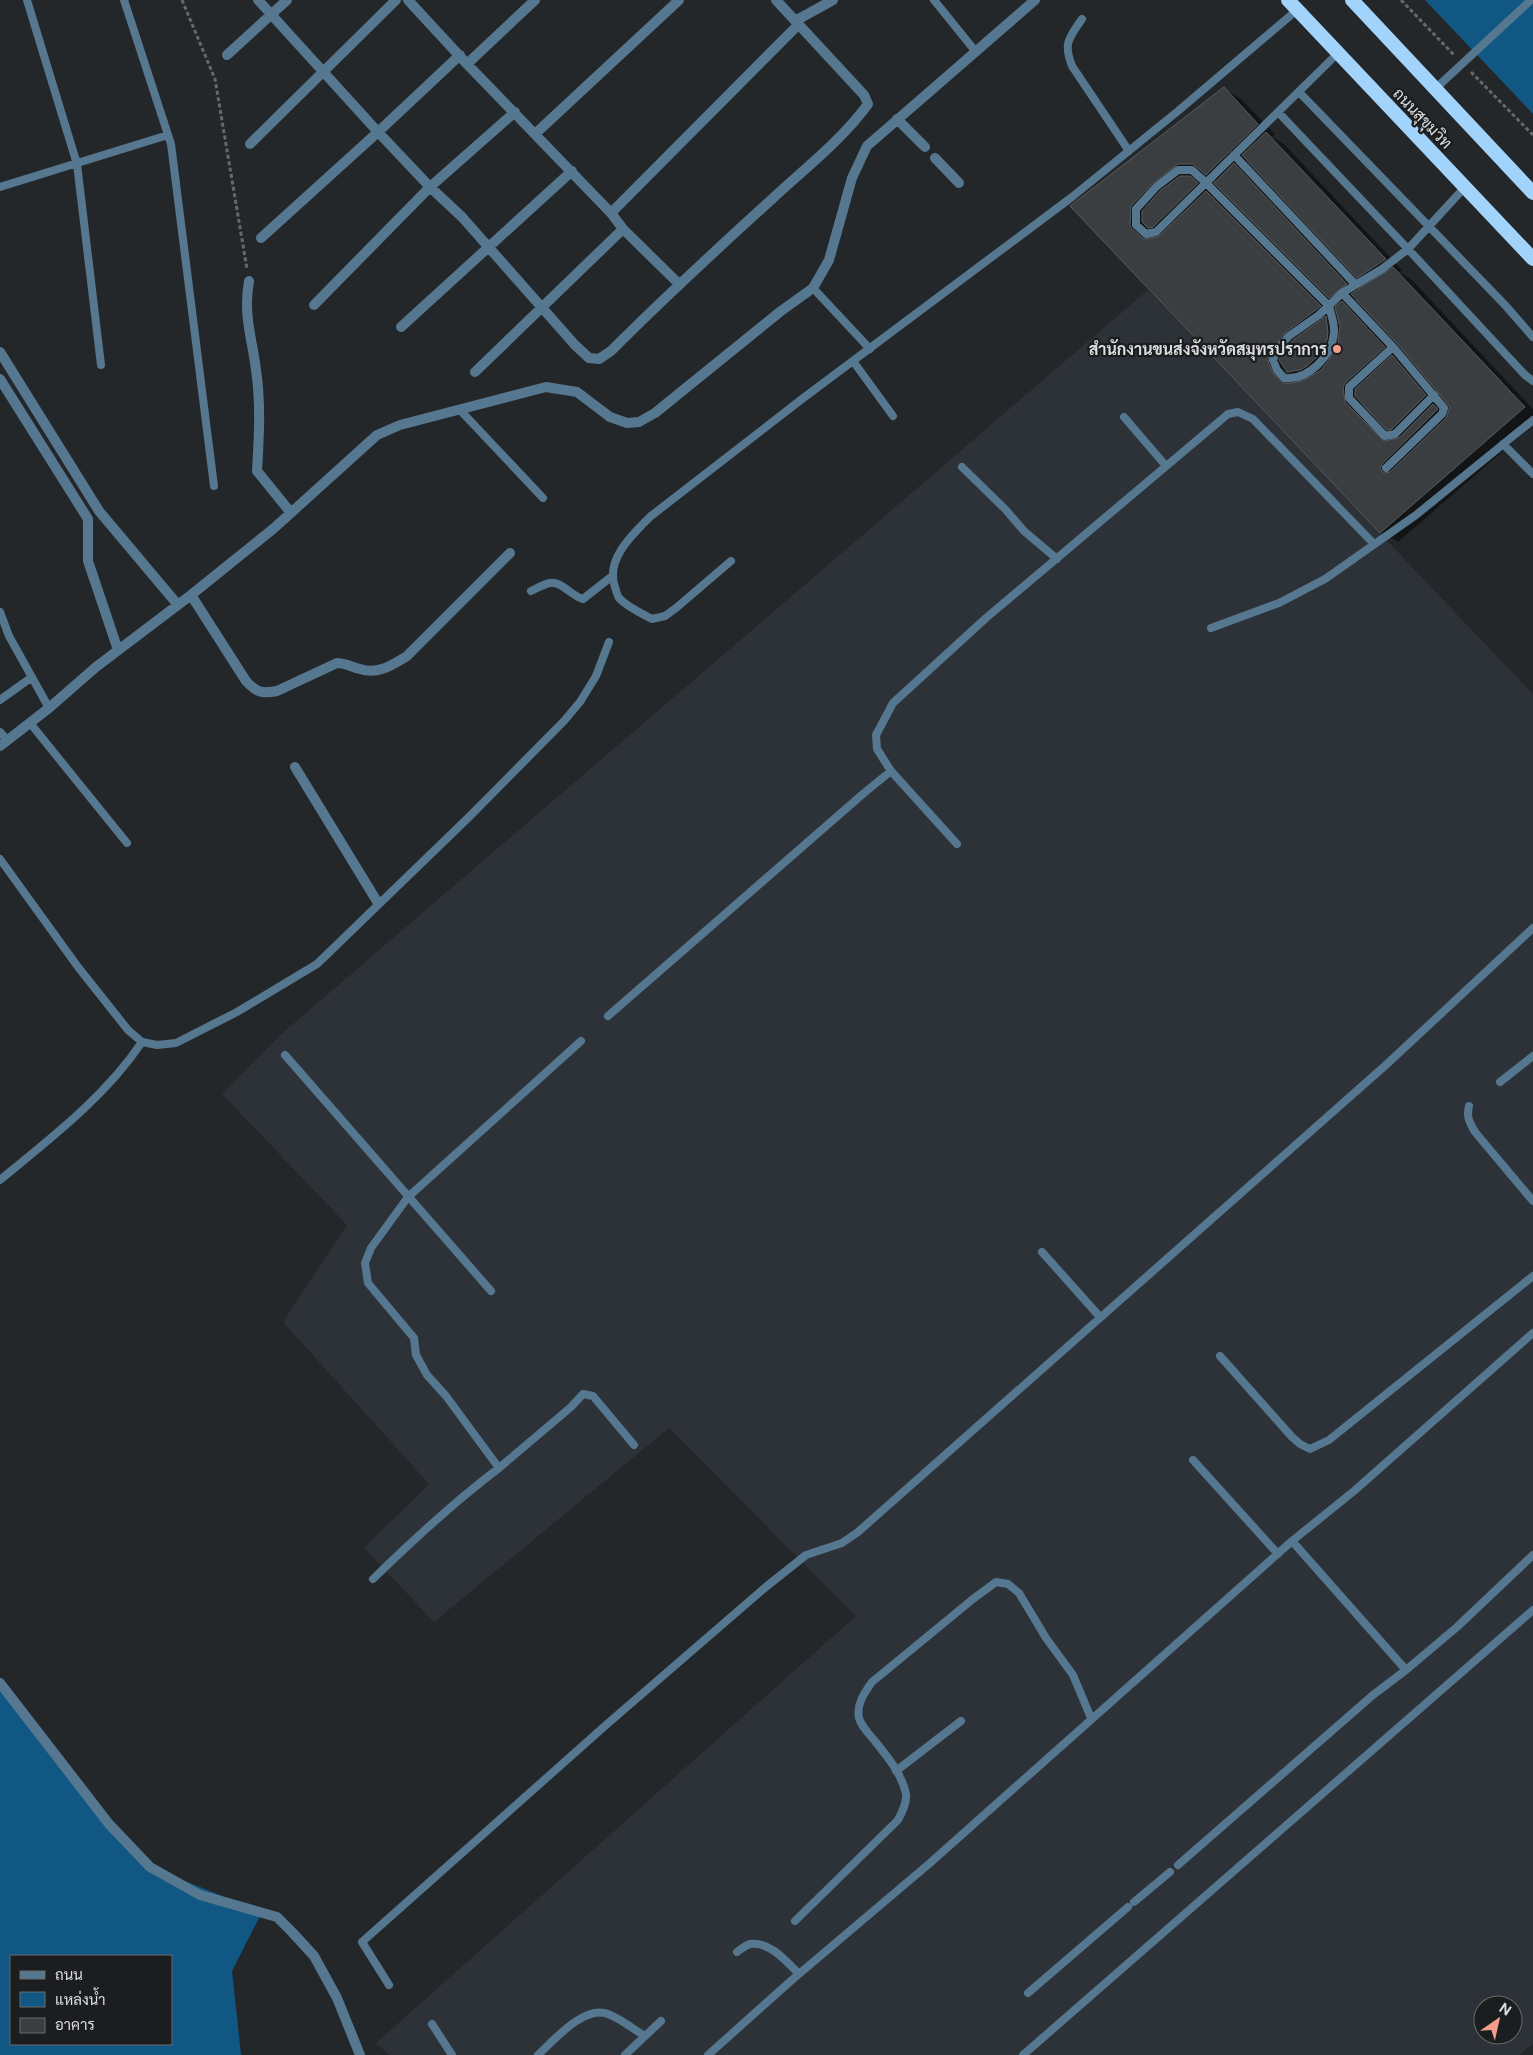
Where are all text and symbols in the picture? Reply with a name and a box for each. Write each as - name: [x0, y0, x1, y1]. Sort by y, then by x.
- street label: ถนนสุขุมวิท: [1388, 84, 1456, 154]
- place label: สำนักงานขนส่งจังหวัดสมุทรปราการ: [1089, 339, 1327, 361]
- marker: สำนักงานขนส่งจังหวัดสมุทรปราการ: [1331, 343, 1343, 355]
- legend: [10, 1955, 172, 2045]
- text: ถนน: [55, 1966, 83, 1983]
- text: แหล่งน้ำ: [55, 1987, 106, 2008]
- north arrow: [1473, 1995, 1523, 2045]
- text: N: [1496, 2000, 1514, 2019]
- text: อาคาร: [55, 2016, 95, 2033]

